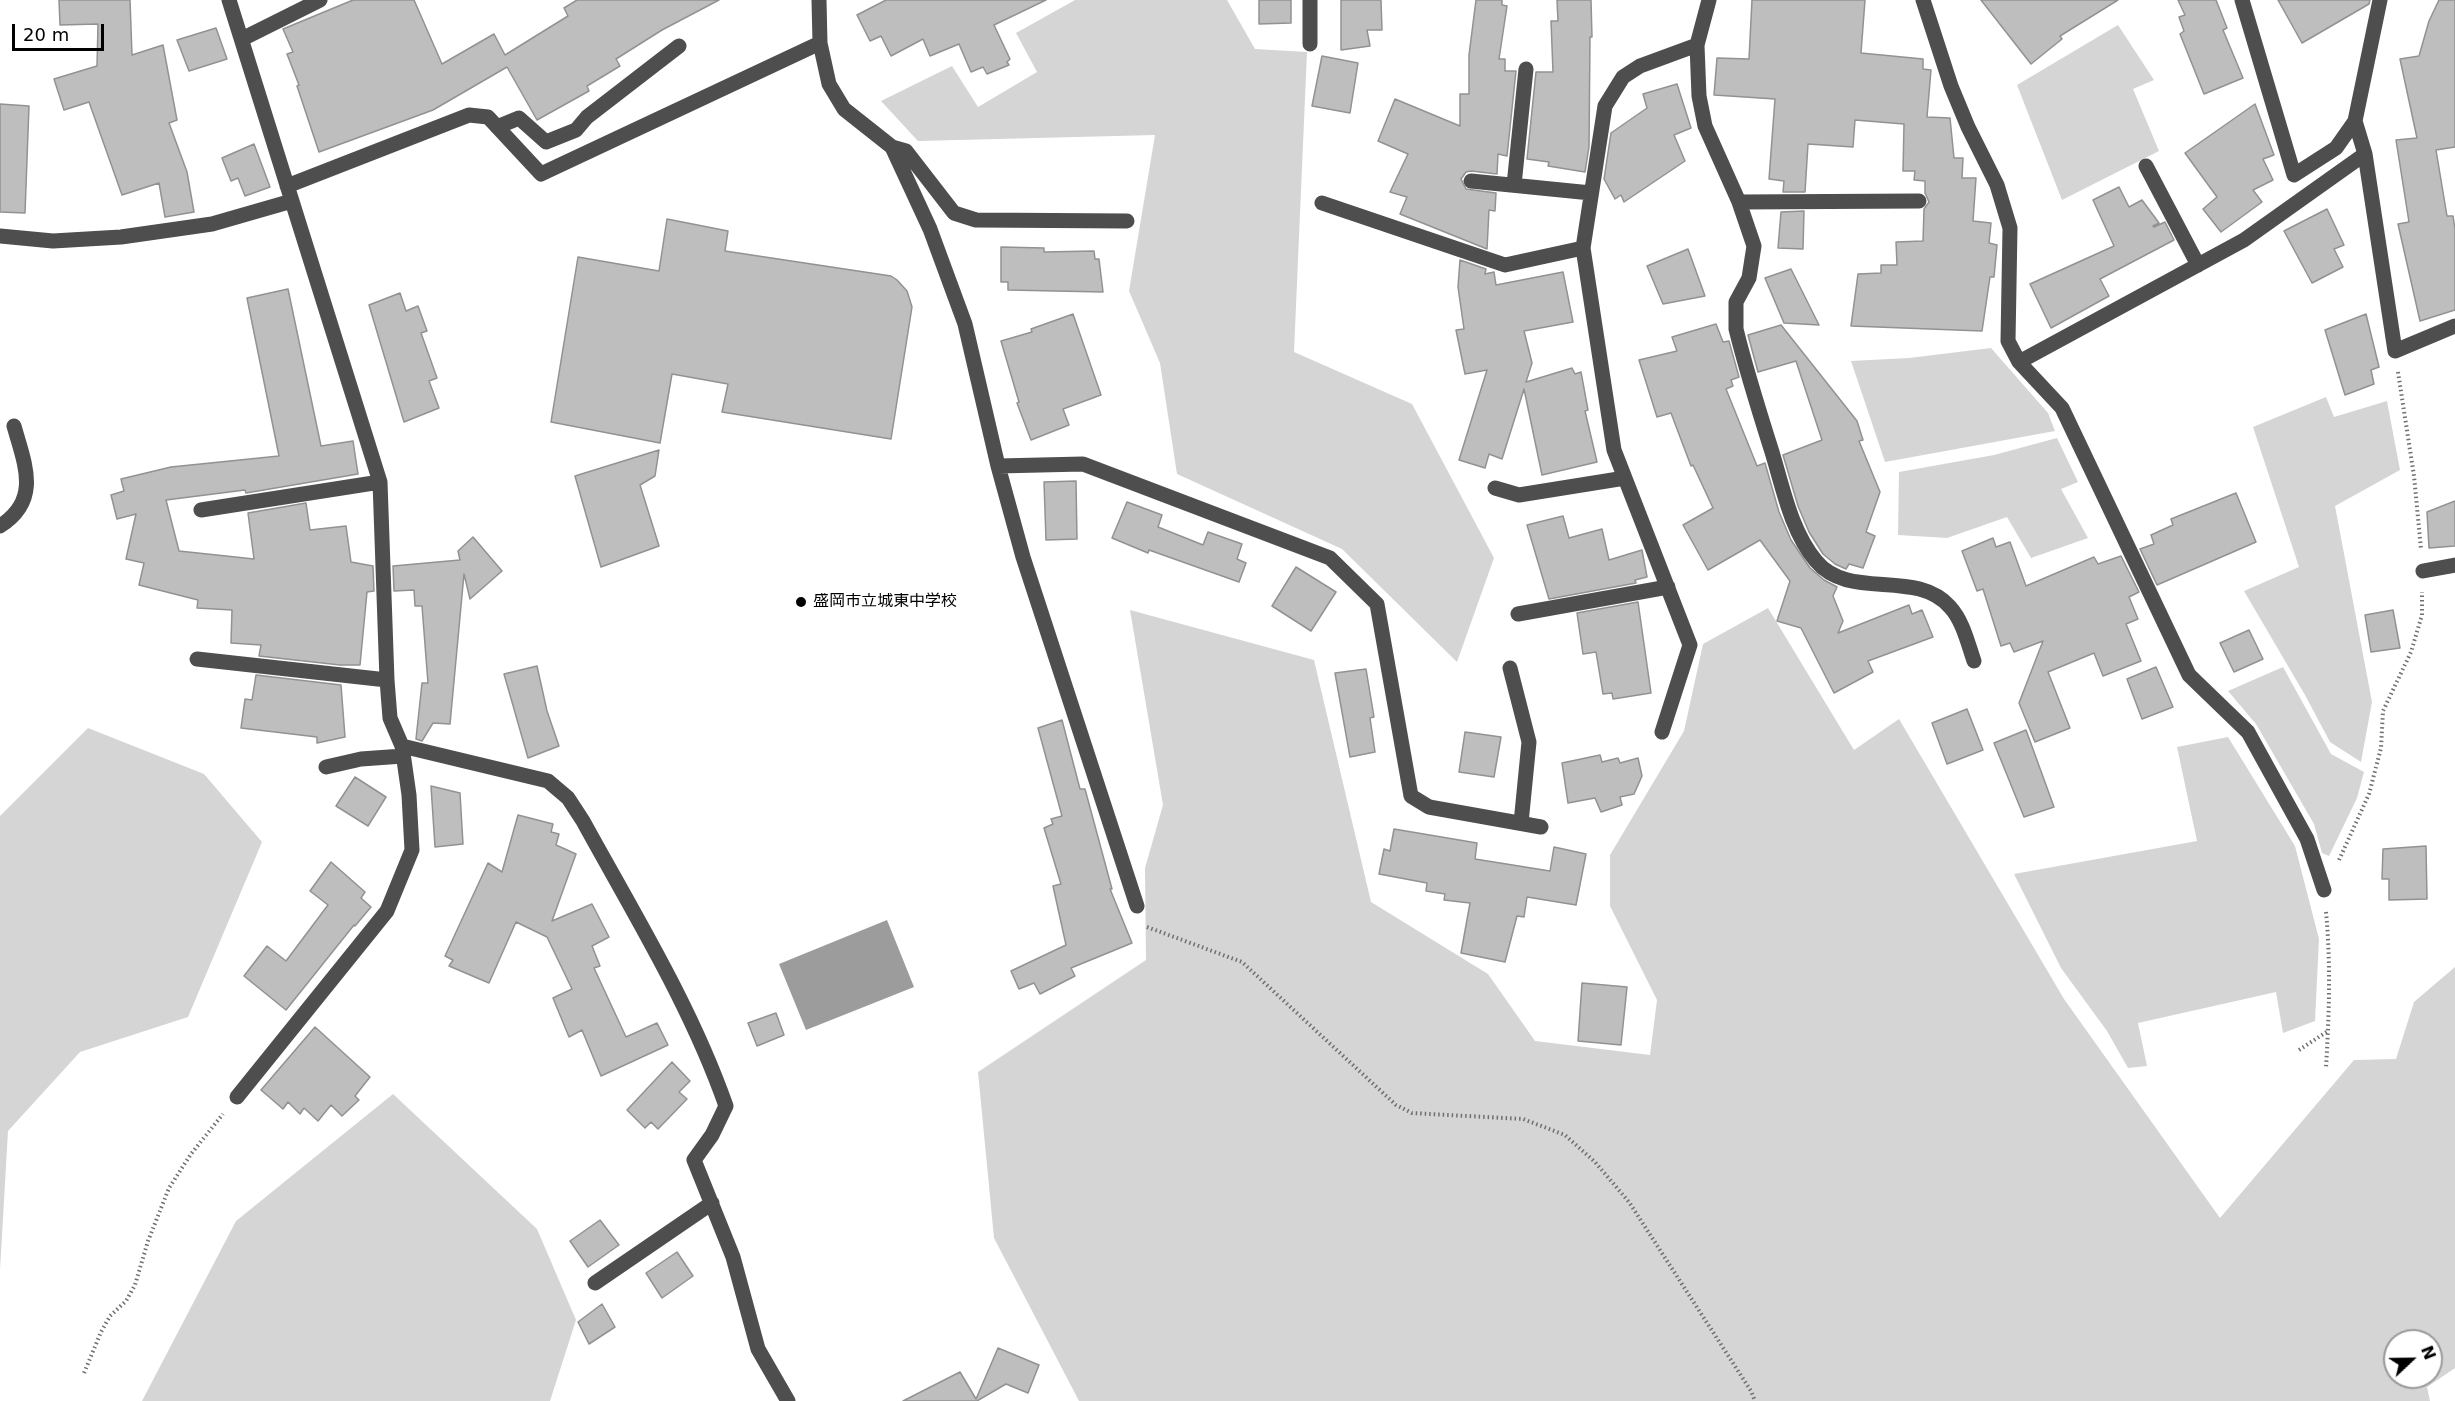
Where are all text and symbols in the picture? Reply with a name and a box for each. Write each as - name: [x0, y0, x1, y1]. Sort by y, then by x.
- scale bar: [15, 12, 106, 50]
- text: 20 m: [23, 24, 69, 45]
- place label: 盛岡市立城東中学校: [813, 592, 957, 612]
- marker: 盛岡市立城東中学校: [794, 595, 808, 609]
- north arrow: [2383, 1329, 2443, 1389]
- text: N: [2417, 1343, 2440, 1363]

